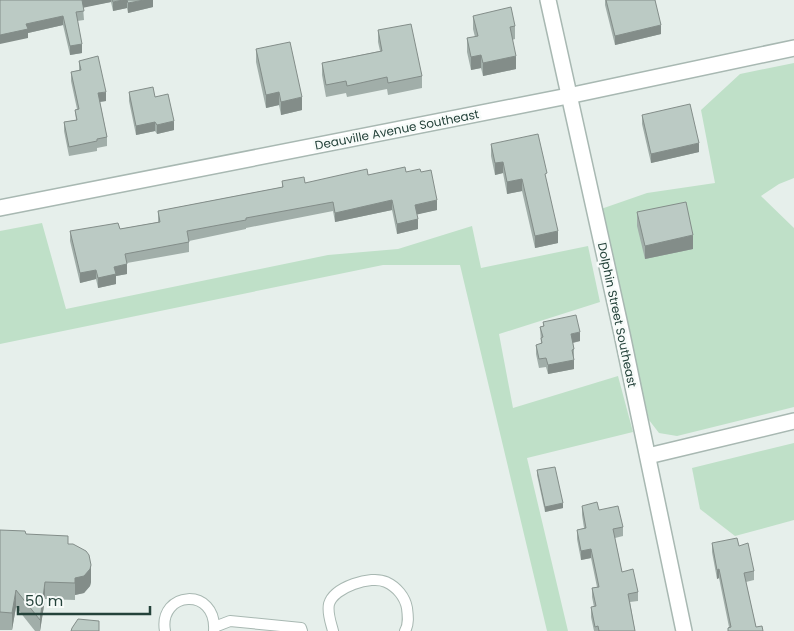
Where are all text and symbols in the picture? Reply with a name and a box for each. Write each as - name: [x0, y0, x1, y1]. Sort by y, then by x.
- street label: Deauville Avenue Southeast: [313, 105, 480, 154]
- street label: Dolphin Street Southeast: [594, 241, 641, 389]
- scale bar: [18, 584, 150, 616]
- text: 50 m: [25, 590, 63, 611]

